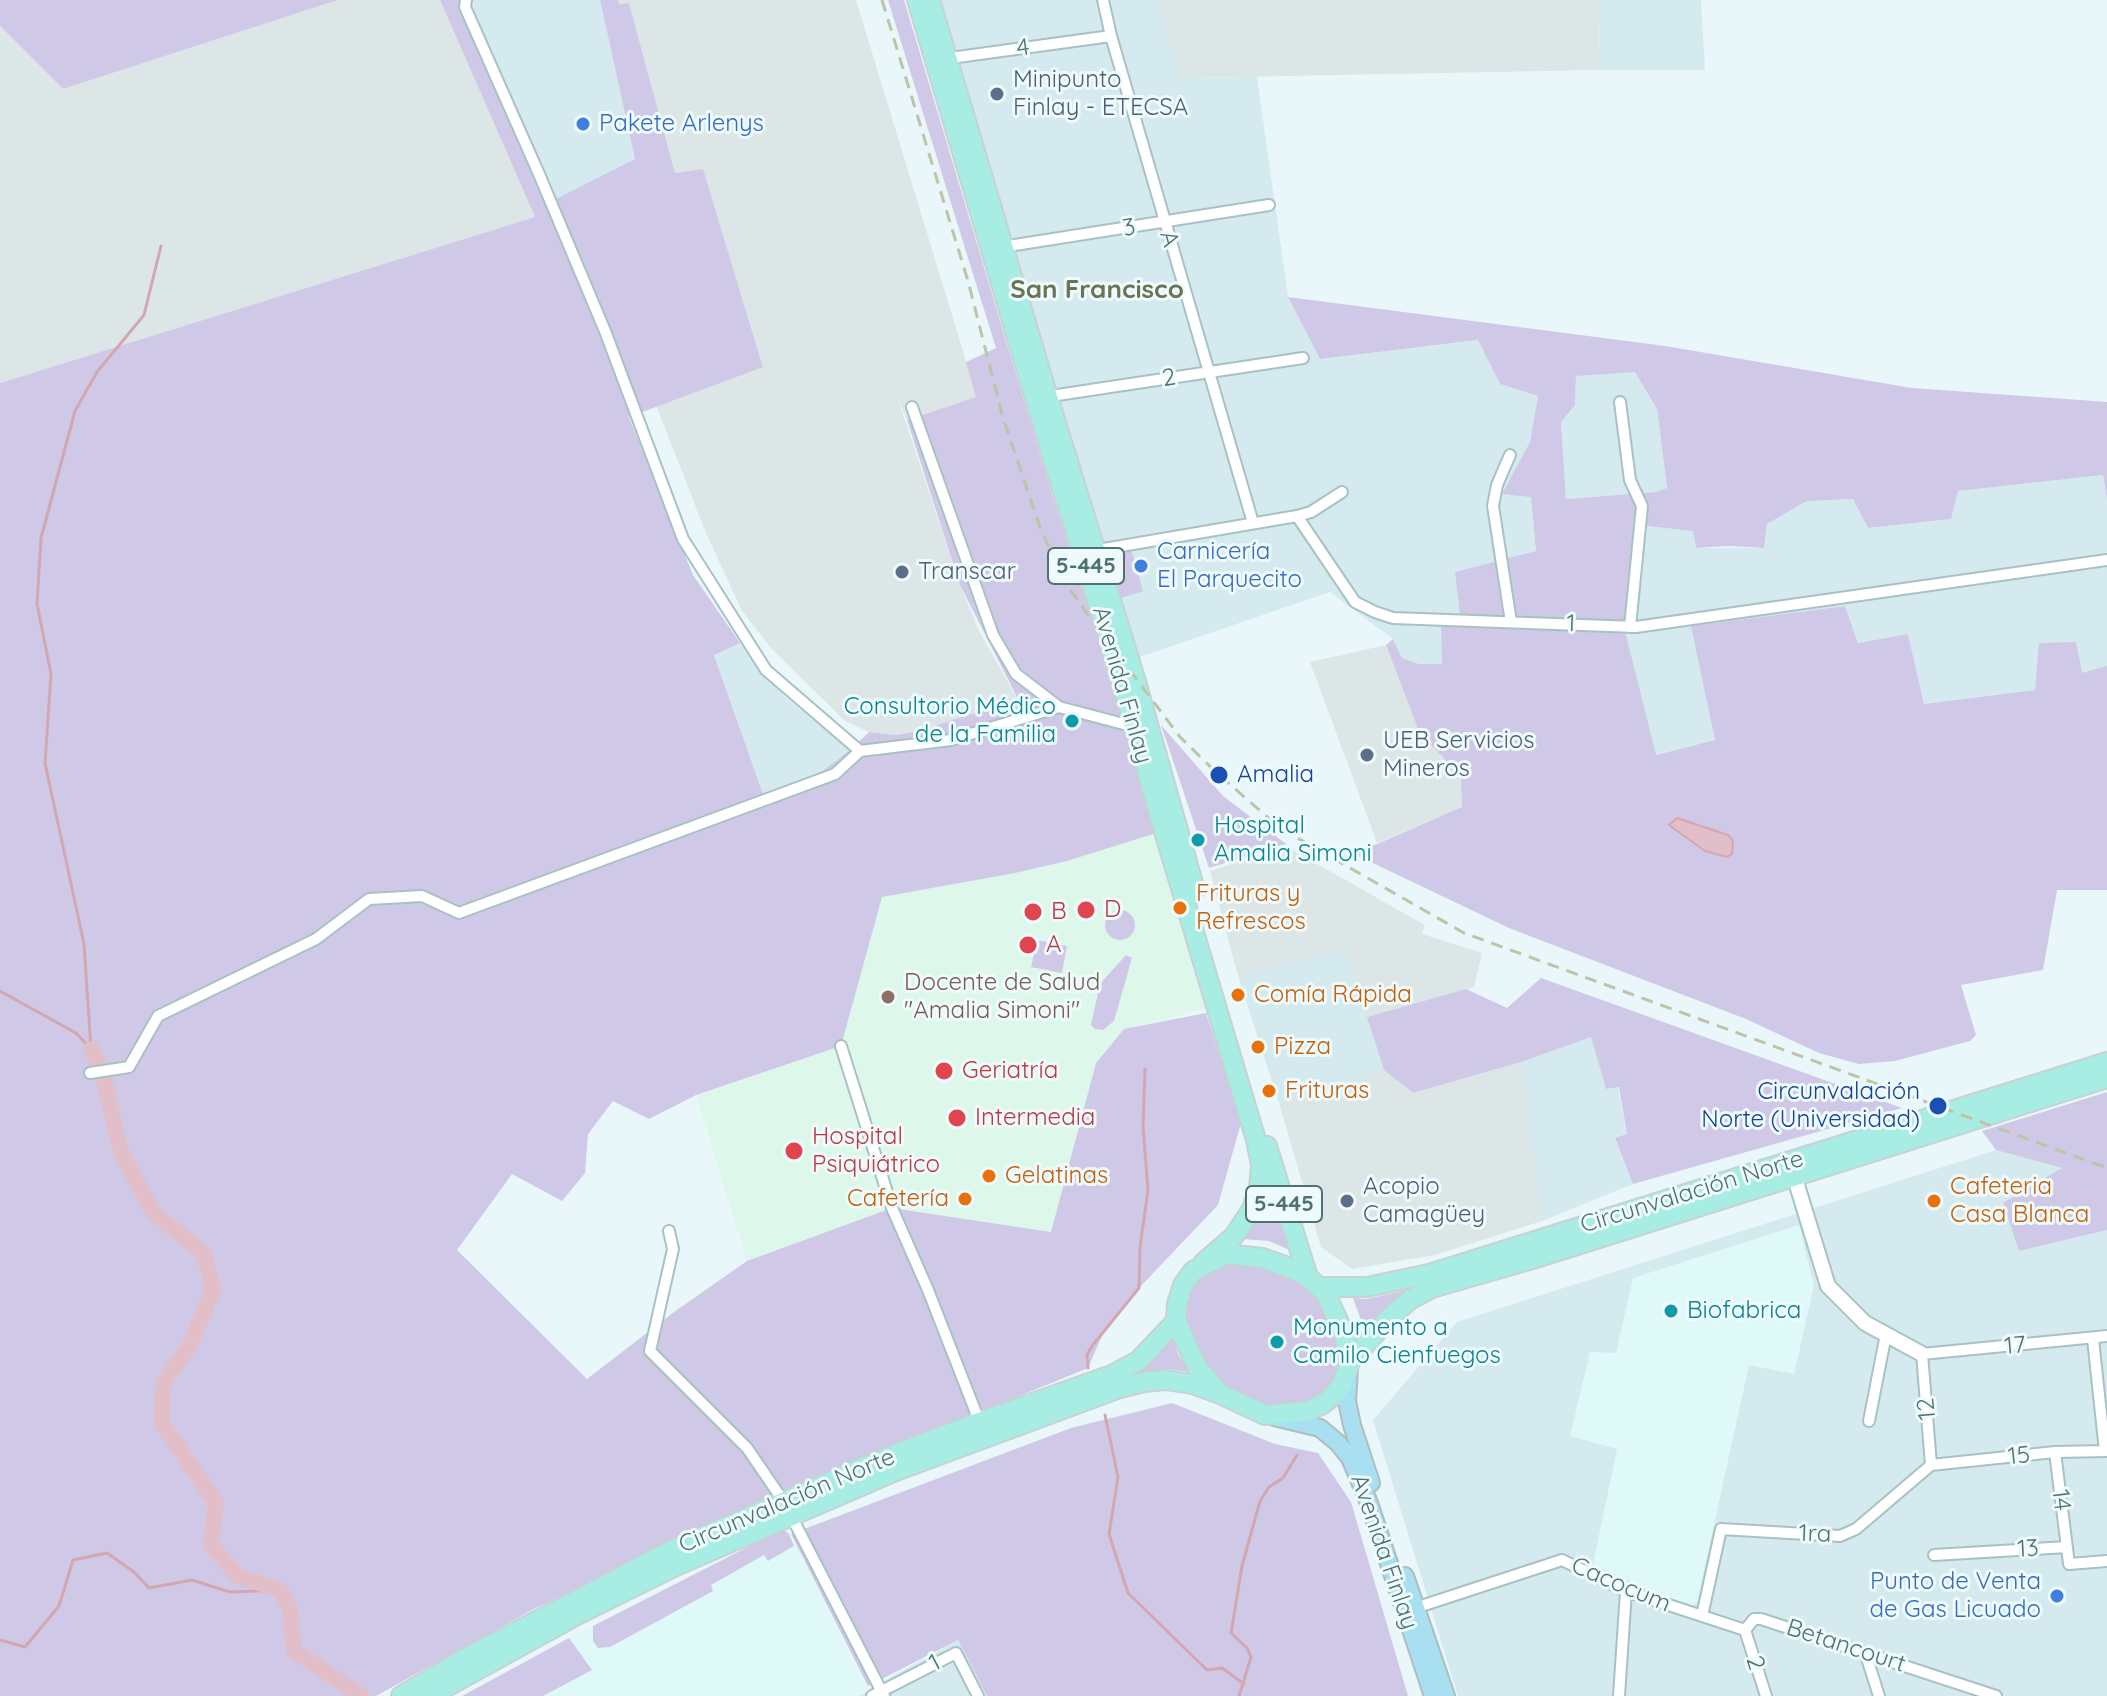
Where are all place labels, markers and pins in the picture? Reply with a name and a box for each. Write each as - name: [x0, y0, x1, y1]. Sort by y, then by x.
- place label: Minipunto Finlay - ETECSA: [1013, 66, 1188, 122]
- marker: Minipunto Finlay - ETECSA: [988, 85, 1006, 103]
- place label: Pakete Arlenys: [599, 110, 764, 138]
- marker: Pakete Arlenys: [574, 115, 592, 133]
- place label: Carnicería El Parquecito: [1157, 538, 1302, 594]
- marker: Carnicería El Parquecito: [1132, 557, 1150, 575]
- place label: Transcar: [918, 558, 1016, 586]
- marker: Transcar: [893, 563, 911, 581]
- place label: Consultorio Médico de la Familia: [844, 693, 1056, 749]
- marker: Consultorio Médico de la Familia: [1063, 712, 1081, 730]
- place label: UEB Servicios Mineros: [1383, 727, 1535, 783]
- marker: UEB Servicios Mineros: [1358, 746, 1376, 764]
- place label: Amalia: [1237, 761, 1314, 789]
- marker: Amalia: [1208, 764, 1230, 786]
- place label: Hospital Amalia Simoni: [1214, 812, 1372, 868]
- marker: Hospital Amalia Simoni: [1189, 831, 1207, 849]
- place label: Frituras y Refrescos: [1196, 880, 1306, 936]
- place label: D: [1104, 896, 1121, 924]
- place label: B: [1051, 898, 1067, 926]
- marker: D: [1075, 899, 1097, 921]
- marker: Frituras y Refrescos: [1171, 899, 1189, 917]
- marker: B: [1022, 901, 1044, 923]
- place label: A: [1046, 931, 1062, 959]
- marker: A: [1017, 934, 1039, 956]
- place label: Docente de Salud "Amalia Simoni": [904, 969, 1100, 1025]
- place label: Comía Rápida: [1254, 981, 1412, 1009]
- marker: Comía Rápida: [1229, 986, 1247, 1004]
- marker: Docente de Salud "Amalia Simoni": [879, 988, 897, 1006]
- place label: Pizza: [1274, 1033, 1331, 1061]
- marker: Pizza: [1249, 1038, 1267, 1056]
- place label: Geriatría: [962, 1057, 1058, 1085]
- marker: Geriatría: [933, 1060, 955, 1082]
- place label: Frituras: [1285, 1077, 1369, 1105]
- place label: Circunvalación Norte (Universidad): [1701, 1078, 1920, 1134]
- marker: Frituras: [1260, 1082, 1278, 1100]
- marker: Circunvalación Norte (Universidad): [1927, 1095, 1949, 1117]
- place label: Intermedia: [975, 1104, 1095, 1132]
- marker: Intermedia: [946, 1107, 968, 1129]
- place label: Hospital Psiquiátrico: [812, 1123, 940, 1179]
- marker: Hospital Psiquiátrico: [783, 1140, 805, 1162]
- place label: Gelatinas: [1005, 1162, 1108, 1190]
- marker: Gelatinas: [980, 1167, 998, 1185]
- place label: Acopio Camagüey: [1363, 1173, 1485, 1229]
- place label: Cafeteria Casa Blanca: [1950, 1173, 2089, 1229]
- place label: Cafetería: [847, 1185, 949, 1213]
- marker: Cafetería: [956, 1190, 974, 1208]
- marker: Acopio Camagüey: [1338, 1192, 1356, 1210]
- marker: Cafeteria Casa Blanca: [1925, 1192, 1943, 1210]
- place label: Biofabrica: [1687, 1297, 1801, 1325]
- marker: Biofabrica: [1662, 1302, 1680, 1320]
- place label: Monumento a Camilo Cienfuegos: [1293, 1314, 1501, 1370]
- marker: Monumento a Camilo Cienfuegos: [1268, 1333, 1286, 1351]
- place label: Punto de Venta de Gas Licuado: [1869, 1568, 2041, 1624]
- marker: Punto de Venta de Gas Licuado: [2048, 1587, 2066, 1605]

